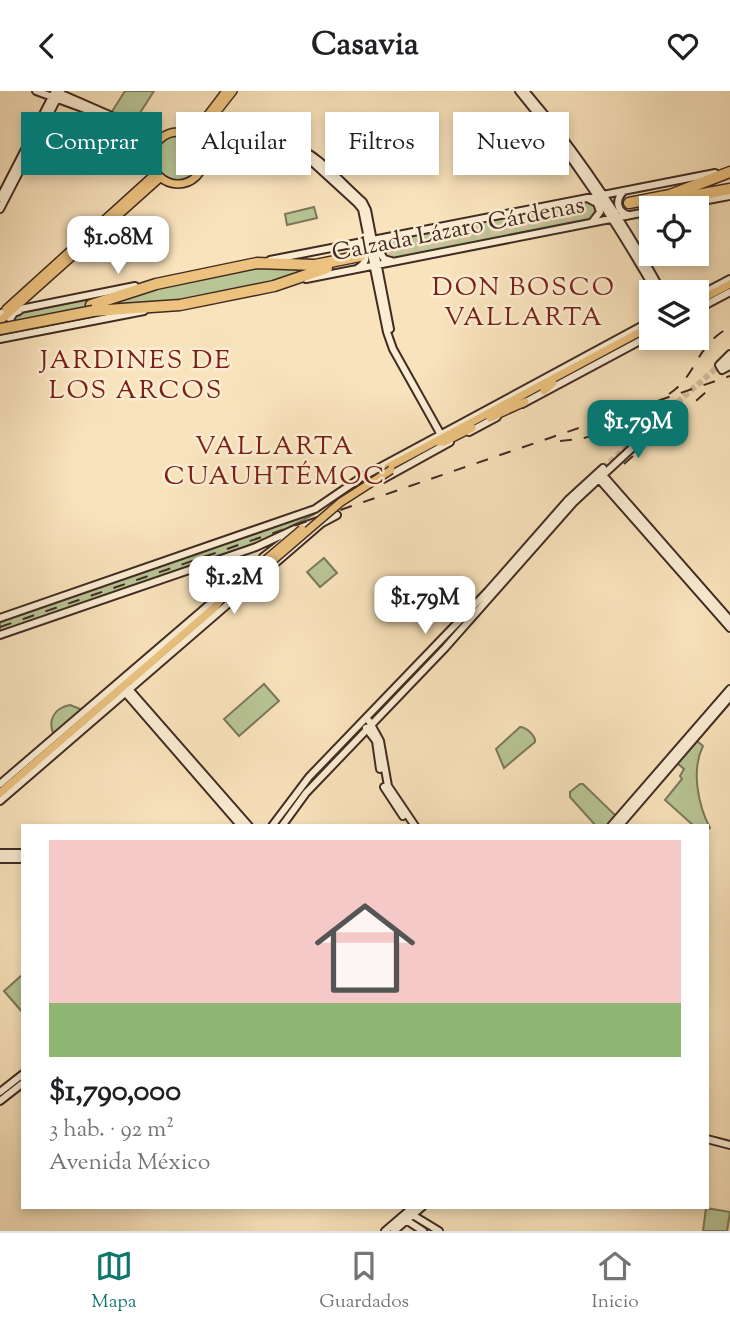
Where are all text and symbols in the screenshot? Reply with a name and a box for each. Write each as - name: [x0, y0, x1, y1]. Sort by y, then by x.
- text: Casavia: [311, 23, 419, 69]
- icon: back: [28, 27, 66, 65]
- icon: heart: [664, 27, 702, 65]
- chip: Comprar: [21, 112, 162, 175]
- chip: Alquilar: [176, 112, 311, 175]
- chip: Filtros: [325, 112, 439, 175]
- chip: Nuevo: [453, 112, 569, 175]
- street label: Calzada Lázaro Cárdenas: [329, 189, 588, 271]
- map controls: [639, 196, 709, 350]
- button: locate: [639, 196, 709, 266]
- pin: $1.08M: [61, 216, 175, 276]
- text: $1.08M: [83, 222, 153, 255]
- district label: DON BOSCO VALLARTA: [432, 270, 616, 337]
- button: layers: [639, 280, 709, 350]
- district label: JARDINES DE LOS ARCOS: [38, 343, 232, 410]
- pin: $1.79M: [581, 401, 695, 460]
- text: $1.79M: [603, 406, 673, 439]
- district label: VALLARTA CUAUHTÉMOC: [164, 429, 386, 496]
- pin: $1.2M: [185, 557, 283, 616]
- text: $1.2M: [205, 562, 263, 595]
- pin: $1.79M: [368, 577, 482, 636]
- text: $1.79M: [390, 582, 460, 615]
- icon: home: [302, 885, 428, 1011]
- text: $1,790,000: [49, 1071, 181, 1114]
- text: 3 hab. · 92 m²: [49, 1114, 174, 1147]
- text: Avenida México: [49, 1147, 210, 1180]
- tab: Mapa: [91, 1247, 137, 1316]
- tab: Guardados: [319, 1247, 409, 1316]
- tab: Inicio: [592, 1247, 639, 1316]

